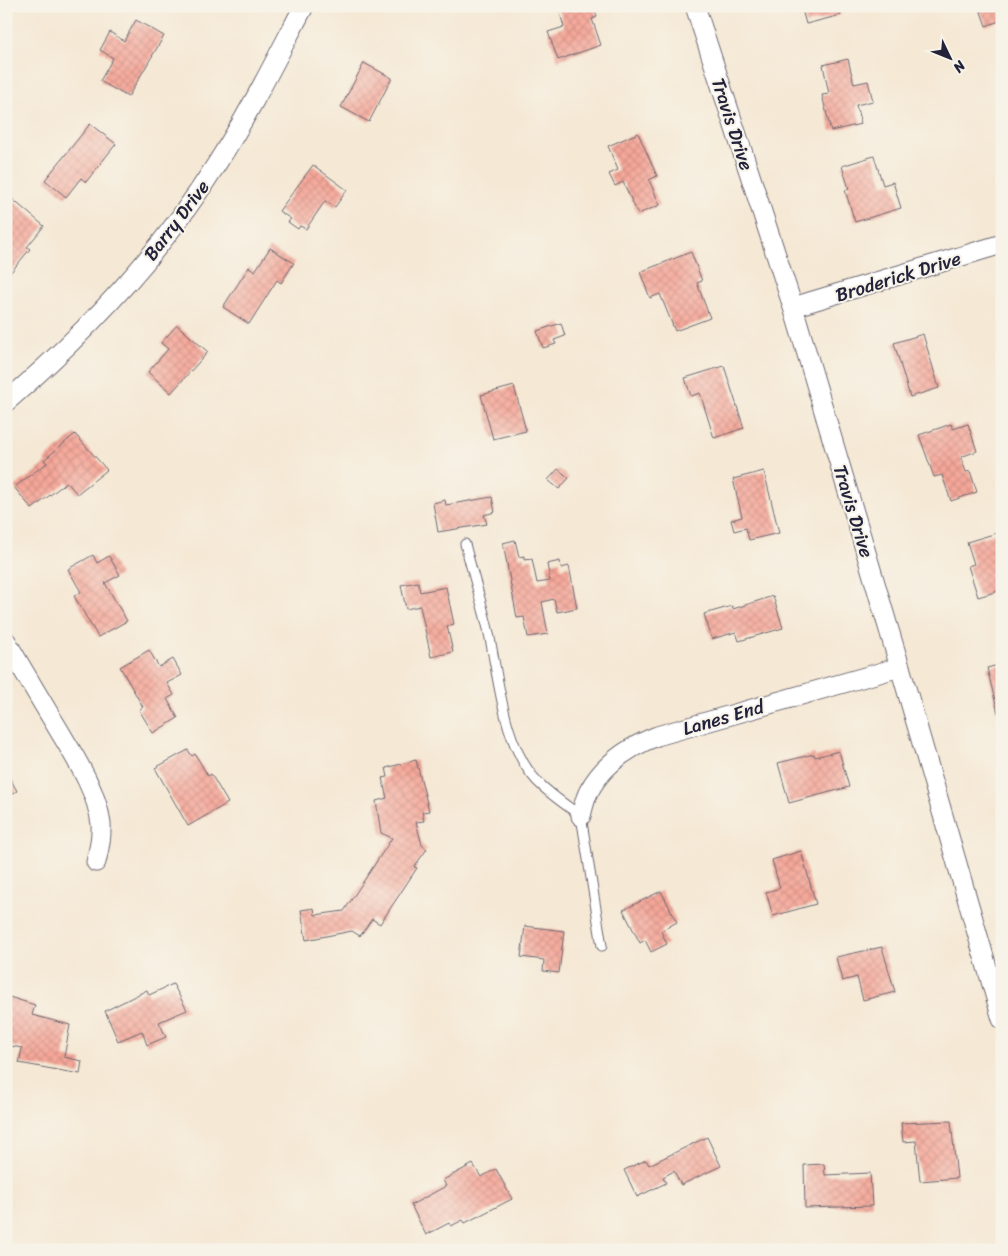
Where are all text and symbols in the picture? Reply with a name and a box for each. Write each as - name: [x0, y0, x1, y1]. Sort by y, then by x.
- north arrow: [926, 32, 976, 82]
- text: N: [946, 54, 972, 79]
- street label: Travis Drive: [702, 73, 763, 175]
- street label: Barry Drive: [135, 172, 218, 268]
- street label: Broderick Drive: [831, 242, 965, 311]
- street label: Travis Drive: [824, 460, 883, 562]
- street label: Lanes End: [679, 690, 769, 745]

